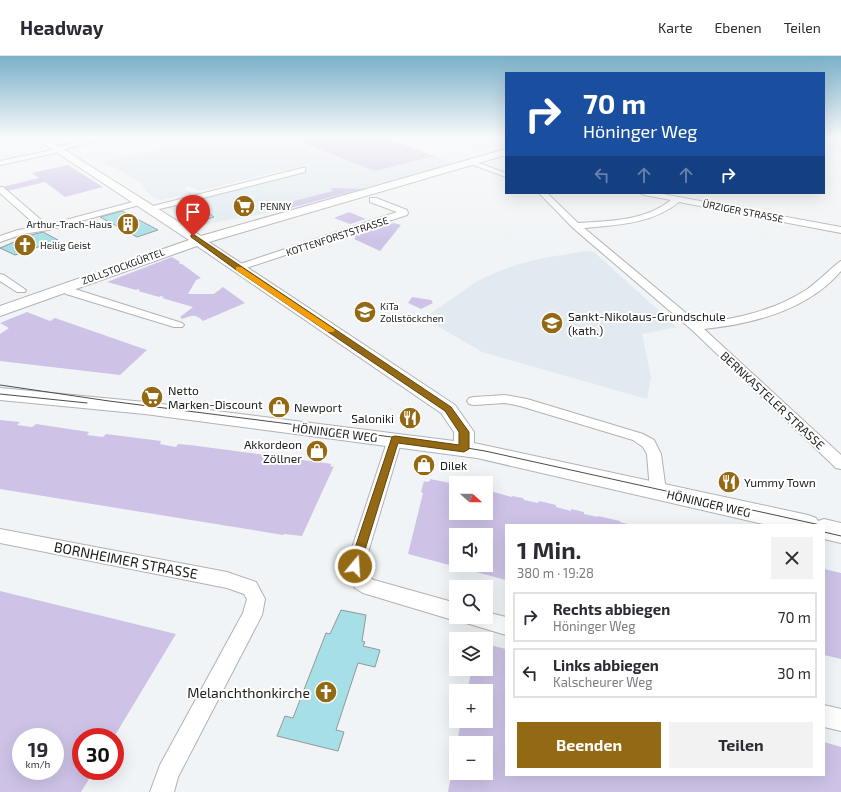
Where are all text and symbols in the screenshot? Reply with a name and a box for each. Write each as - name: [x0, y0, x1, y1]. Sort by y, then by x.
- text: Headway: [20, 16, 104, 39]
- text: Karte: [658, 19, 693, 36]
- text: Ebenen: [715, 19, 762, 36]
- text: Teilen: [784, 19, 821, 36]
- text: 70 m: [583, 86, 646, 120]
- icon: right: [517, 88, 569, 140]
- text: Höninger Weg: [583, 120, 697, 142]
- icon: left: [591, 164, 613, 186]
- icon: ahead: [633, 164, 655, 186]
- icon: ahead: [675, 164, 697, 186]
- icon: right: [717, 164, 739, 186]
- supermarket icon: PENNY: [231, 193, 257, 219]
- pin: [176, 195, 210, 236]
- street label: ÜRZIGER STRASSE: [702, 197, 785, 225]
- place label: PENNY: [260, 200, 292, 212]
- icon: arrive: [182, 201, 204, 223]
- building icon: Arthur-Trach-Haus: [115, 211, 141, 237]
- street label: KOTTENFORSTSTRASSE: [284, 214, 390, 258]
- place label: Arthur-Trach-Haus: [26, 218, 112, 230]
- church icon: Heilig Geist: [12, 232, 38, 258]
- place label: Heilig Geist: [40, 239, 91, 251]
- street label: ZOLLSTOCKGÜRTEL: [80, 245, 166, 287]
- school or university icon: KiTa Zollstöckchen: [352, 299, 378, 325]
- place label: KiTa Zollstöckchen: [380, 300, 444, 324]
- place label: Sankt-Nikolaus-Grundschule (kath.): [568, 309, 726, 337]
- school or university icon: Sankt-Nikolaus-Grundschule (kath.): [539, 310, 565, 336]
- street label: BERNKASTELER STRASSE: [718, 348, 828, 452]
- place label: Netto Marken-Discount: [168, 383, 263, 411]
- supermarket icon: Netto Marken-Discount: [139, 384, 165, 410]
- shop icon: Newport: [266, 394, 292, 420]
- place label: Newport: [294, 400, 342, 414]
- restaurant icon: Saloniki: [397, 405, 423, 431]
- place label: Saloniki: [351, 411, 394, 425]
- street label: HÖNINGER WEG: [292, 420, 378, 444]
- place label: Akkordeon Zöllner: [244, 437, 302, 465]
- shop icon: Akkordeon Zöllner: [304, 438, 330, 464]
- shop icon: Dilek: [411, 452, 437, 478]
- place label: Dilek: [440, 458, 467, 472]
- restaurant icon: Yummy Town: [716, 469, 742, 495]
- place label: Yummy Town: [744, 475, 816, 489]
- north arrow: [449, 476, 493, 520]
- map controls: [449, 476, 493, 780]
- street label: HÖNINGER WEG: [666, 487, 752, 519]
- button: sound: [449, 528, 493, 572]
- text: 1 Min.: [517, 535, 581, 564]
- button: close: [771, 537, 813, 579]
- street label: BORNHEIMER STRASSE: [53, 538, 200, 582]
- position arrow: [334, 545, 376, 587]
- text: 380 m · 19:28: [517, 565, 594, 581]
- button: search: [449, 580, 493, 624]
- text: Rechts abbiegen: [553, 600, 670, 618]
- icon: right: [519, 606, 541, 628]
- text: 70 m: [778, 608, 811, 626]
- text: Höninger Weg: [553, 618, 636, 634]
- button: layers: [449, 632, 493, 676]
- text: Links abbiegen: [553, 656, 659, 674]
- icon: left: [519, 662, 541, 684]
- text: 30 m: [777, 664, 811, 682]
- text: Kalscheurer Weg: [553, 674, 653, 690]
- church icon: Melanchthonkirche: [313, 679, 339, 705]
- place label: Melanchthonkirche: [187, 684, 310, 701]
- button: +: [449, 684, 493, 728]
- button: Beenden: [517, 722, 661, 768]
- button: Teilen: [669, 722, 813, 768]
- speed limit sign: 30: [72, 728, 124, 780]
- button: −: [449, 736, 493, 780]
- text: 19: [28, 737, 48, 761]
- text: km/h: [26, 758, 50, 770]

